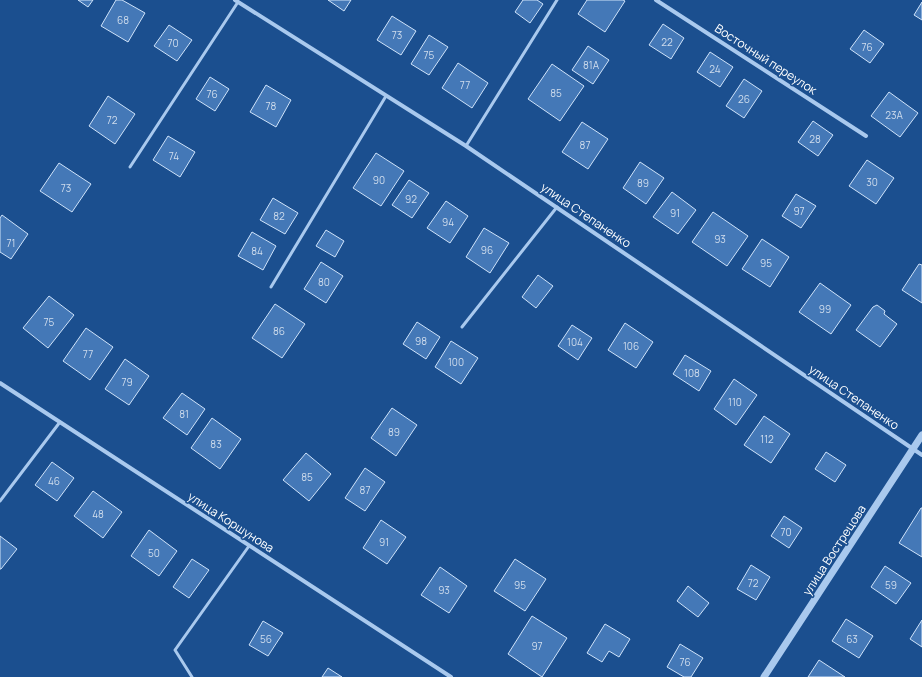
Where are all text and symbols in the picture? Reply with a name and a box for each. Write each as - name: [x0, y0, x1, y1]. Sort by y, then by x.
- house number: 68: [117, 13, 129, 27]
- street label: Восточный переулок: [712, 20, 821, 99]
- house number: 73: [392, 28, 402, 42]
- house number: 22: [661, 35, 673, 49]
- house number: 70: [167, 36, 179, 50]
- house number: 76: [861, 40, 873, 54]
- house number: 75: [424, 48, 435, 62]
- house number: 81А: [583, 58, 600, 72]
- house number: 24: [709, 62, 721, 76]
- house number: 77: [460, 78, 470, 92]
- house number: 85: [550, 86, 562, 100]
- house number: 76: [206, 87, 218, 101]
- house number: 26: [738, 92, 750, 106]
- house number: 78: [266, 99, 277, 113]
- house number: 23А: [885, 108, 903, 122]
- house number: 72: [107, 113, 118, 127]
- house number: 28: [809, 132, 821, 146]
- house number: 87: [580, 138, 590, 152]
- house number: 74: [169, 149, 179, 163]
- house number: 90: [373, 173, 385, 187]
- house number: 30: [866, 175, 878, 189]
- house number: 89: [637, 176, 649, 190]
- street label: улица Степаненко: [537, 178, 635, 252]
- house number: 73: [61, 181, 71, 195]
- house number: 92: [405, 192, 417, 206]
- house number: 97: [793, 204, 805, 218]
- house number: 91: [670, 206, 680, 220]
- house number: 82: [273, 209, 285, 223]
- house number: 94: [442, 215, 454, 229]
- house number: 93: [714, 232, 726, 246]
- house number: 71: [7, 236, 15, 250]
- house number: 96: [481, 243, 493, 257]
- house number: 84: [251, 244, 263, 258]
- house number: 95: [760, 256, 772, 270]
- house number: 80: [318, 275, 330, 289]
- house number: 99: [819, 302, 831, 316]
- house number: 75: [44, 315, 55, 329]
- house number: 86: [273, 324, 285, 338]
- house number: 98: [415, 334, 427, 348]
- house number: 104: [567, 335, 583, 349]
- house number: 106: [623, 339, 639, 353]
- house number: 77: [83, 347, 93, 361]
- house number: 100: [448, 355, 464, 369]
- street label: улица Степаненко: [805, 360, 903, 434]
- house number: 108: [684, 366, 700, 380]
- house number: 79: [121, 375, 133, 389]
- house number: 110: [728, 395, 742, 409]
- house number: 81: [179, 407, 189, 421]
- house number: 89: [388, 425, 400, 439]
- house number: 112: [760, 432, 774, 446]
- house number: 83: [210, 437, 222, 451]
- house number: 85: [301, 470, 313, 484]
- house number: 46: [48, 474, 60, 488]
- house number: 87: [360, 483, 370, 497]
- street label: улица Коршунова: [184, 488, 278, 556]
- street label: улица Вострецова: [798, 501, 870, 599]
- house number: 48: [92, 507, 104, 521]
- house number: 70: [780, 525, 792, 539]
- house number: 91: [379, 535, 389, 549]
- house number: 50: [148, 546, 160, 560]
- house number: 72: [748, 576, 759, 590]
- house number: 95: [514, 578, 526, 592]
- house number: 59: [885, 578, 897, 592]
- house number: 93: [438, 583, 450, 597]
- house number: 56: [260, 632, 272, 646]
- house number: 63: [846, 632, 858, 646]
- house number: 97: [531, 639, 543, 653]
- house number: 76: [679, 655, 691, 669]

